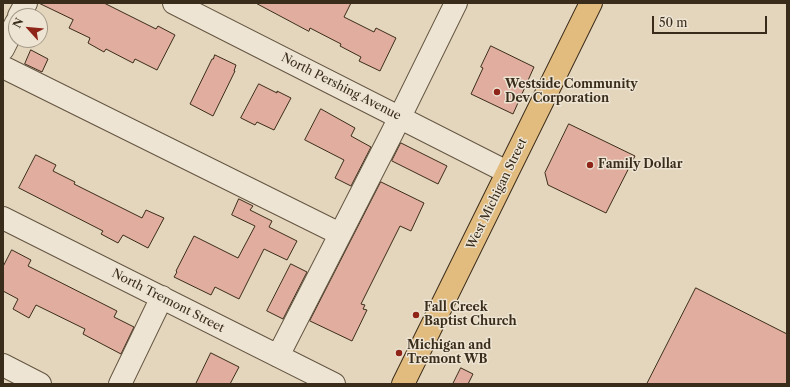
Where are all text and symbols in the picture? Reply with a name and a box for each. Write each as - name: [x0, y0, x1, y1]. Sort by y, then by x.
- north arrow: [8, 8, 48, 48]
- scale bar: [654, 8, 769, 34]
- text: 50 m: [659, 15, 688, 30]
- text: N: [10, 16, 27, 30]
- street label: North Pershing Avenue: [279, 51, 403, 123]
- place label: Westside Community Dev Corporation: [505, 78, 638, 106]
- marker: Westside Community Dev Corporation: [492, 87, 502, 97]
- street label: West Michigan Street: [464, 136, 530, 252]
- place label: Family Dollar: [598, 158, 683, 172]
- marker: Family Dollar: [585, 160, 595, 170]
- street label: North Tremont Street: [109, 266, 227, 336]
- place label: Fall Creek Baptist Church: [424, 301, 517, 329]
- marker: Fall Creek Baptist Church: [411, 310, 421, 320]
- place label: Michigan and Tremont WB: [407, 339, 491, 367]
- marker: Michigan and Tremont WB: [394, 348, 404, 358]

